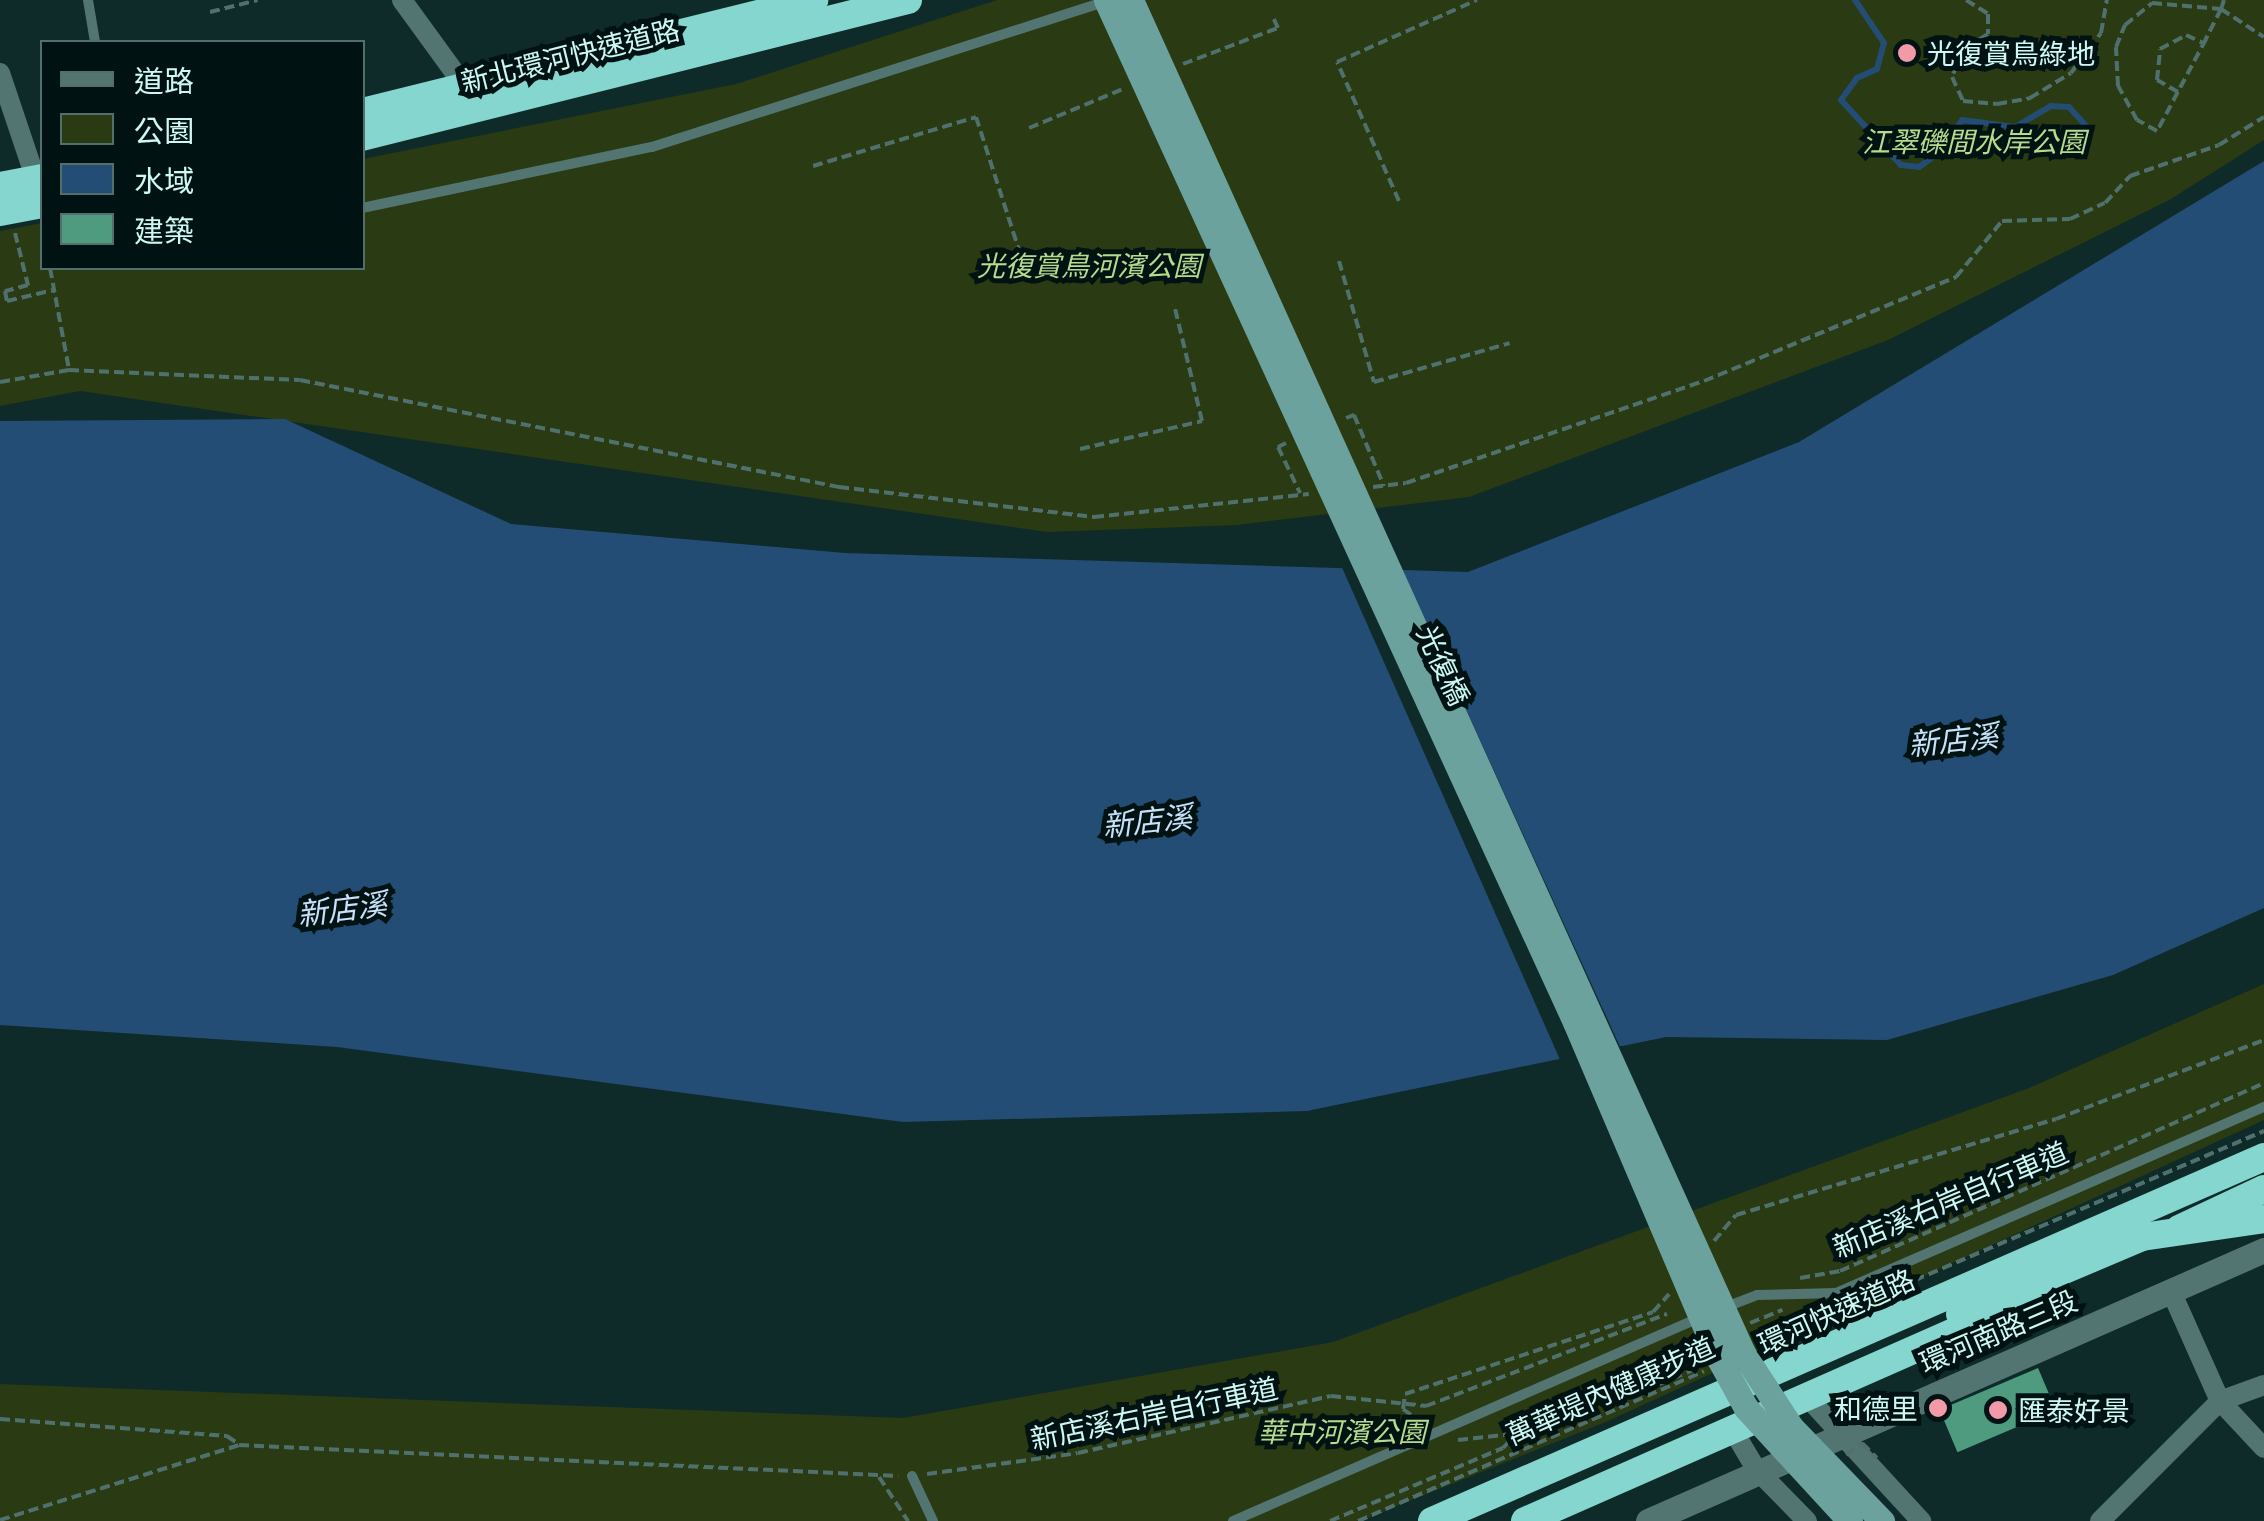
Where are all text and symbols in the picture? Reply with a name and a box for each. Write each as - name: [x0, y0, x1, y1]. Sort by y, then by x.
- street label: 新北環河快速道路: [457, 12, 683, 98]
- place label: 光復賞鳥綠地: [1927, 36, 2095, 70]
- legend: [40, 40, 365, 270]
- marker: 光復賞鳥綠地: [1896, 42, 1918, 64]
- text: 道路: [134, 60, 194, 100]
- text: 公園: [134, 110, 194, 150]
- park label: 江翠礫間水岸公園: [1862, 124, 2086, 158]
- text: 水域: [134, 160, 194, 200]
- text: 建築: [134, 210, 194, 250]
- park label: 光復賞鳥河濱公園: [977, 248, 1201, 282]
- street label: 光復橋: [1411, 620, 1477, 710]
- water label: 新店溪: [1906, 716, 2000, 762]
- water label: 新店溪: [1100, 797, 1194, 843]
- water label: 新店溪: [295, 885, 389, 931]
- street label: 新店溪右岸自行車道: [1827, 1134, 2073, 1264]
- street label: 環河快速道路: [1752, 1261, 1920, 1361]
- street label: 環河南路三段: [1914, 1283, 2082, 1379]
- street label: 萬華堤內健康步道: [1501, 1329, 1719, 1451]
- street label: 新店溪右岸自行車道: [1027, 1370, 1281, 1456]
- place label: 和德里: [1834, 1391, 1918, 1425]
- place label: 匯泰好景: [2018, 1393, 2130, 1427]
- marker: 和德里: [1927, 1397, 1949, 1419]
- marker: 匯泰好景: [1987, 1399, 2009, 1421]
- park label: 華中河濱公園: [1258, 1414, 1426, 1448]

